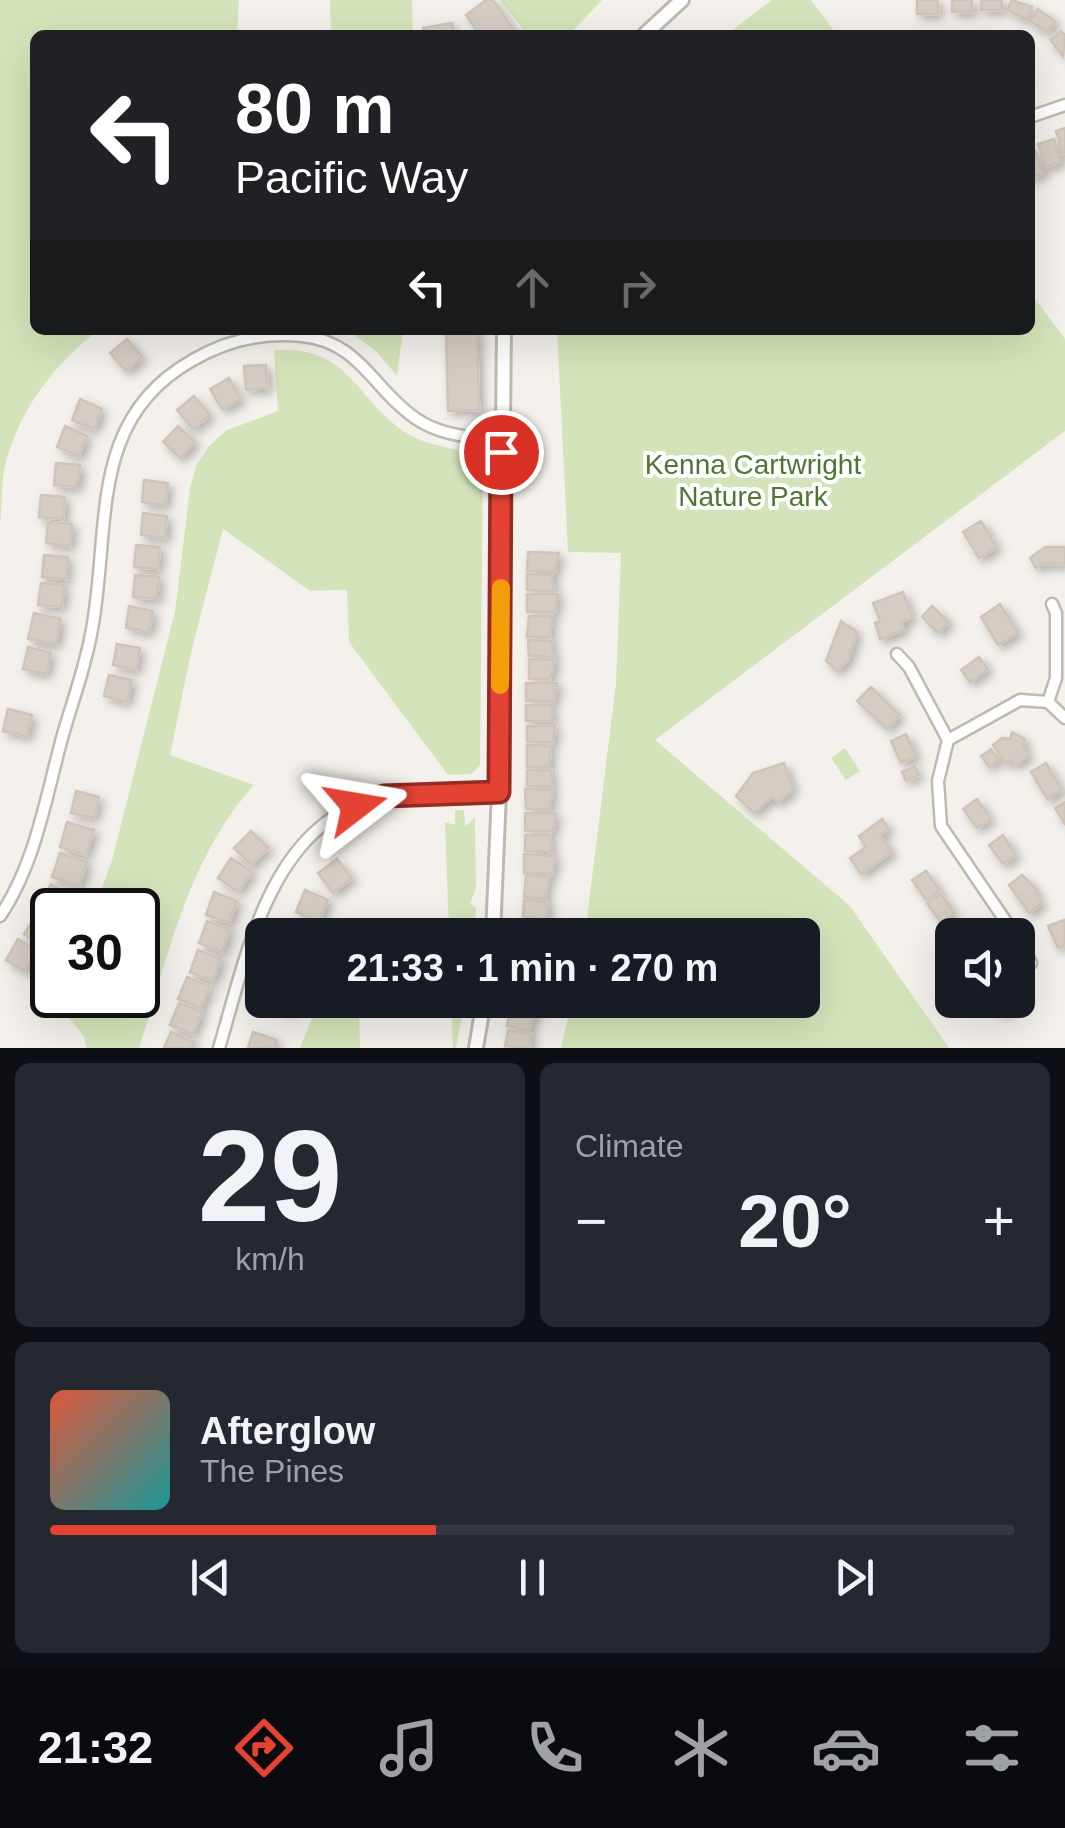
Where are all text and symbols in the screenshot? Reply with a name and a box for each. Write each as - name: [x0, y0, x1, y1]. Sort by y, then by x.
- icon: left: [70, 70, 200, 200]
- text: 80 m: [235, 70, 395, 148]
- text: Pacific Way: [235, 152, 468, 203]
- icon: left: [400, 260, 455, 315]
- icon: ahead: [505, 260, 560, 315]
- icon: right: [610, 260, 665, 315]
- pin: [459, 410, 544, 495]
- icon: arrive: [474, 425, 529, 480]
- park label: Kenna Cartwright Nature Park: [645, 449, 861, 512]
- position arrow: [304, 754, 408, 858]
- speed limit sign: 30: [30, 888, 160, 1018]
- map controls: [935, 918, 1035, 1018]
- button: sound: [935, 918, 1035, 1018]
- text: 21:33 · 1 min · 270 m: [347, 947, 718, 989]
- text: 29: [198, 1103, 342, 1249]
- text: Climate: [575, 1128, 683, 1164]
- text: 20°: [738, 1179, 852, 1263]
- text: −: [575, 1190, 607, 1252]
- text: +: [983, 1190, 1015, 1252]
- text: km/h: [235, 1241, 305, 1277]
- text: Afterglow: [200, 1410, 375, 1452]
- text: The Pines: [200, 1453, 344, 1489]
- icon: previous: [183, 1550, 238, 1605]
- icon: pause: [505, 1550, 560, 1605]
- icon: next: [827, 1550, 882, 1605]
- icon: directions: [229, 1713, 299, 1783]
- icon: music: [374, 1713, 444, 1783]
- icon: phone: [520, 1713, 590, 1783]
- icon: climate: [666, 1713, 736, 1783]
- icon: car: [811, 1713, 881, 1783]
- icon: filters: [957, 1713, 1027, 1783]
- text: 21:32: [38, 1722, 153, 1773]

